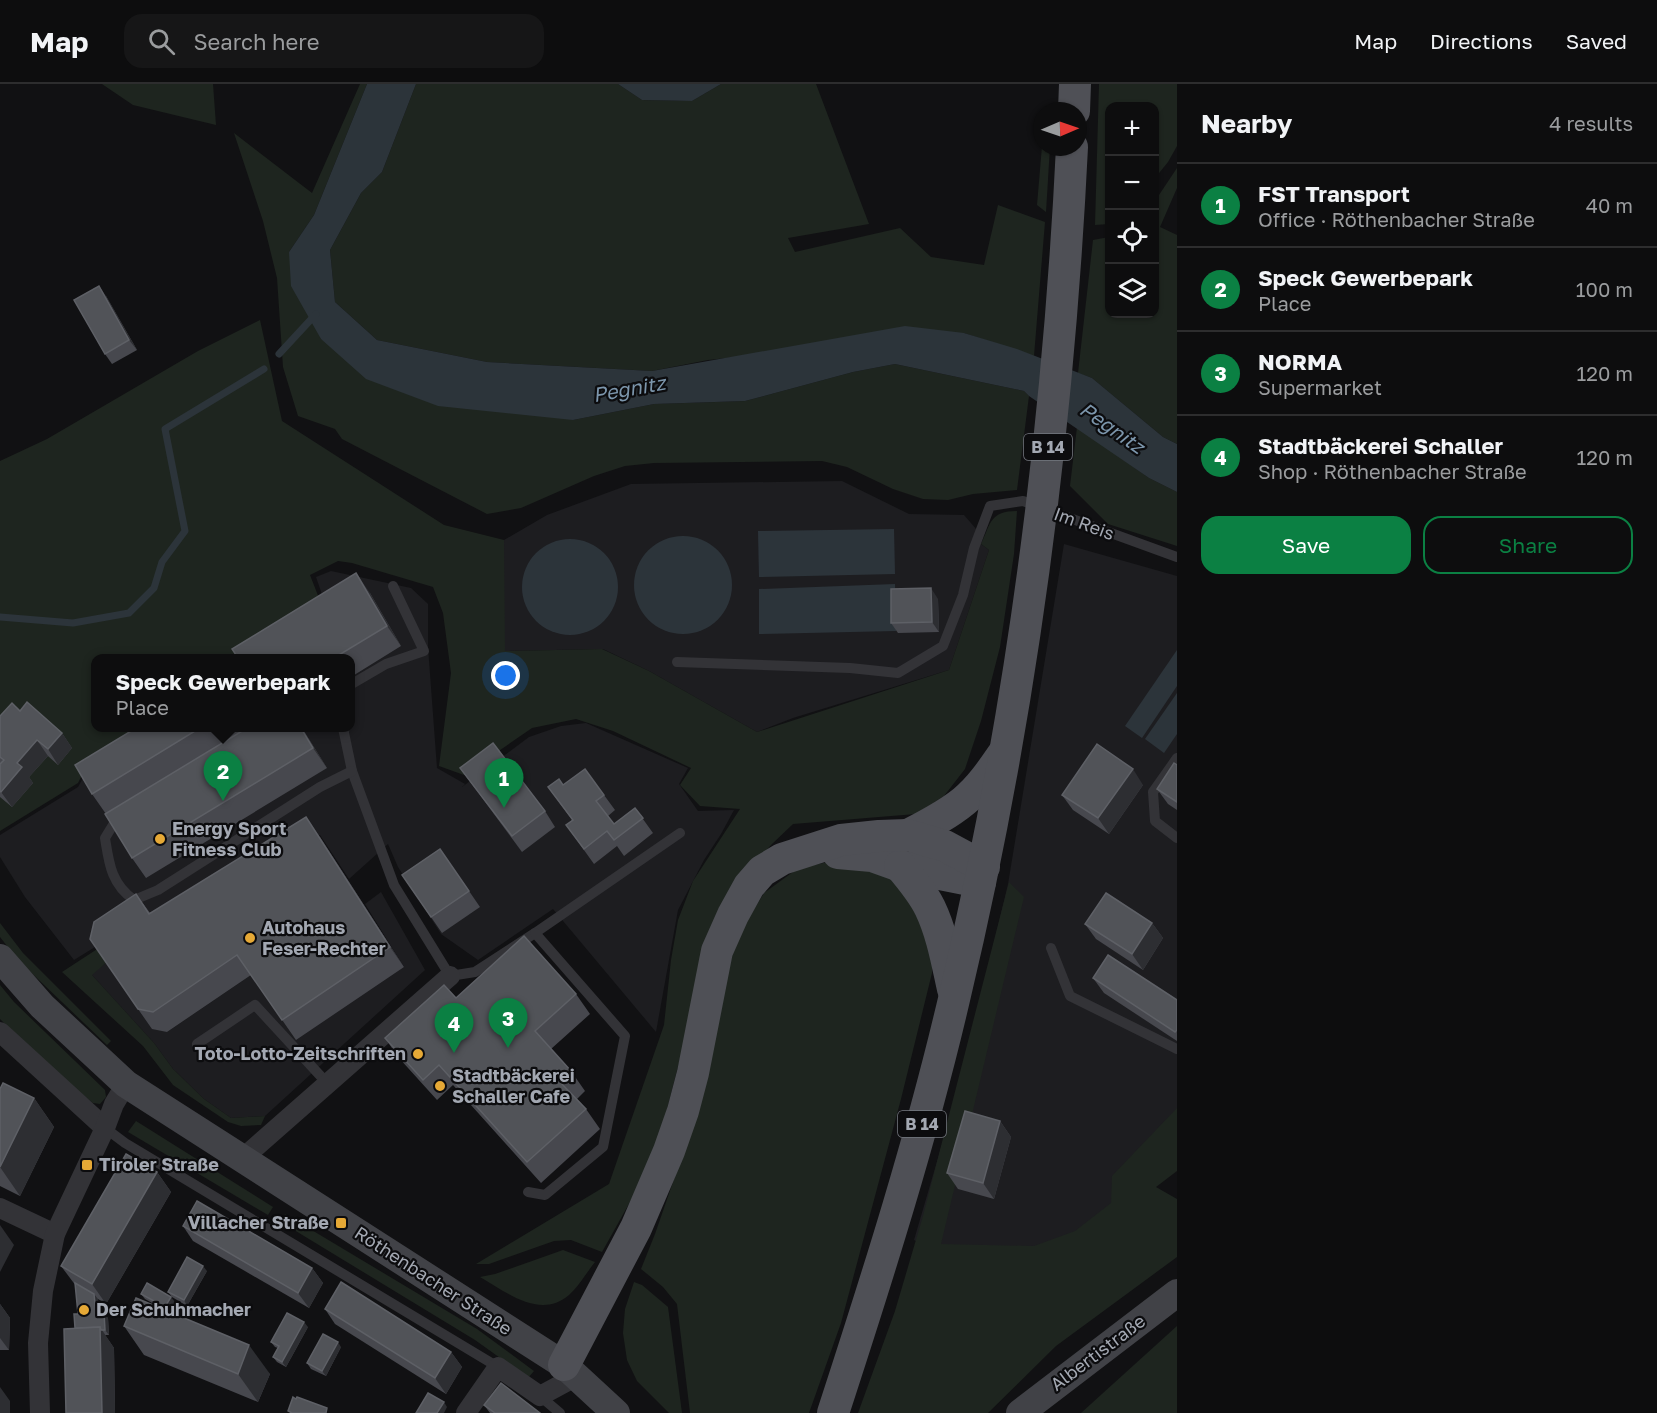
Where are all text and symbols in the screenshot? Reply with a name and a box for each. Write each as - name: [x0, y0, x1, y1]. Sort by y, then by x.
- search box: [124, 14, 544, 68]
- text: Map: [30, 25, 88, 58]
- icon: search: [145, 25, 178, 58]
- text: Search here: [193, 28, 319, 55]
- text: Map: [1354, 28, 1397, 54]
- text: Directions: [1430, 28, 1533, 54]
- text: Saved: [1566, 28, 1627, 54]
- north arrow: [1033, 102, 1087, 156]
- map controls: [1105, 102, 1159, 318]
- button: +: [1105, 102, 1159, 156]
- text: Nearby: [1201, 108, 1292, 139]
- text: 4 results: [1549, 111, 1633, 135]
- button: −: [1105, 156, 1159, 210]
- text: FST Transport: [1258, 180, 1410, 207]
- text: 1: [1215, 193, 1226, 217]
- text: 40 m: [1586, 193, 1633, 217]
- text: Office · Röthenbacher Straße: [1258, 207, 1535, 231]
- button: locate: [1105, 210, 1159, 264]
- button: layers: [1105, 264, 1159, 318]
- text: Speck Gewerbepark: [1258, 264, 1473, 291]
- text: 2: [1214, 277, 1227, 301]
- text: 100 m: [1576, 277, 1633, 301]
- text: Place: [1258, 291, 1311, 315]
- text: NORMA: [1258, 348, 1342, 375]
- text: 3: [1214, 361, 1227, 385]
- text: 120 m: [1577, 361, 1633, 385]
- water label: Pegnitz: [591, 370, 669, 407]
- text: Supermarket: [1258, 375, 1382, 399]
- water label: Pegnitz: [1075, 396, 1151, 460]
- text: Stadtbäckerei Schaller: [1258, 432, 1503, 459]
- road number: B 14: [1024, 434, 1072, 460]
- text: 4: [1214, 445, 1227, 469]
- text: 120 m: [1577, 445, 1633, 469]
- text: Shop · Röthenbacher Straße: [1258, 459, 1527, 483]
- street label: Im Reis: [1051, 502, 1118, 544]
- button: Save: [1201, 516, 1411, 574]
- button: Share: [1423, 516, 1633, 574]
- popup: [91, 654, 355, 732]
- your location: [491, 661, 520, 690]
- text: Speck Gewerbepark: [115, 668, 331, 695]
- text: Place: [115, 695, 169, 719]
- pin: 2: [204, 752, 242, 801]
- pin: 1: [484, 758, 524, 808]
- place label: Energy Sport Fitness Club: [172, 817, 286, 860]
- marker: Energy Sport Fitness Club: [153, 832, 167, 846]
- place label: Autohaus Feser-Rechter: [262, 916, 386, 959]
- marker: Autohaus Feser-Rechter: [243, 931, 257, 945]
- pin: 3: [488, 998, 528, 1048]
- pin: 4: [434, 1004, 474, 1053]
- place label: Toto-Lotto-Zeitschriften: [195, 1042, 406, 1064]
- marker: Toto-Lotto-Zeitschriften: [411, 1047, 425, 1061]
- place label: Stadtbäckerei Schaller Cafe: [452, 1064, 575, 1107]
- marker: Stadtbäckerei Schaller Cafe: [433, 1079, 447, 1093]
- road number: B 14: [898, 1111, 946, 1137]
- place label: Tiroler Straße: [99, 1153, 219, 1175]
- marker: Tiroler Straße: [80, 1158, 94, 1172]
- place label: Villacher Straße: [188, 1211, 329, 1233]
- marker: Villacher Straße: [334, 1216, 348, 1230]
- street label: Röthenbacher Straße: [351, 1221, 516, 1339]
- place label: Der Schuhmacher: [96, 1298, 251, 1320]
- marker: Der Schuhmacher: [77, 1303, 91, 1317]
- street label: Albertistraße: [1046, 1309, 1149, 1395]

